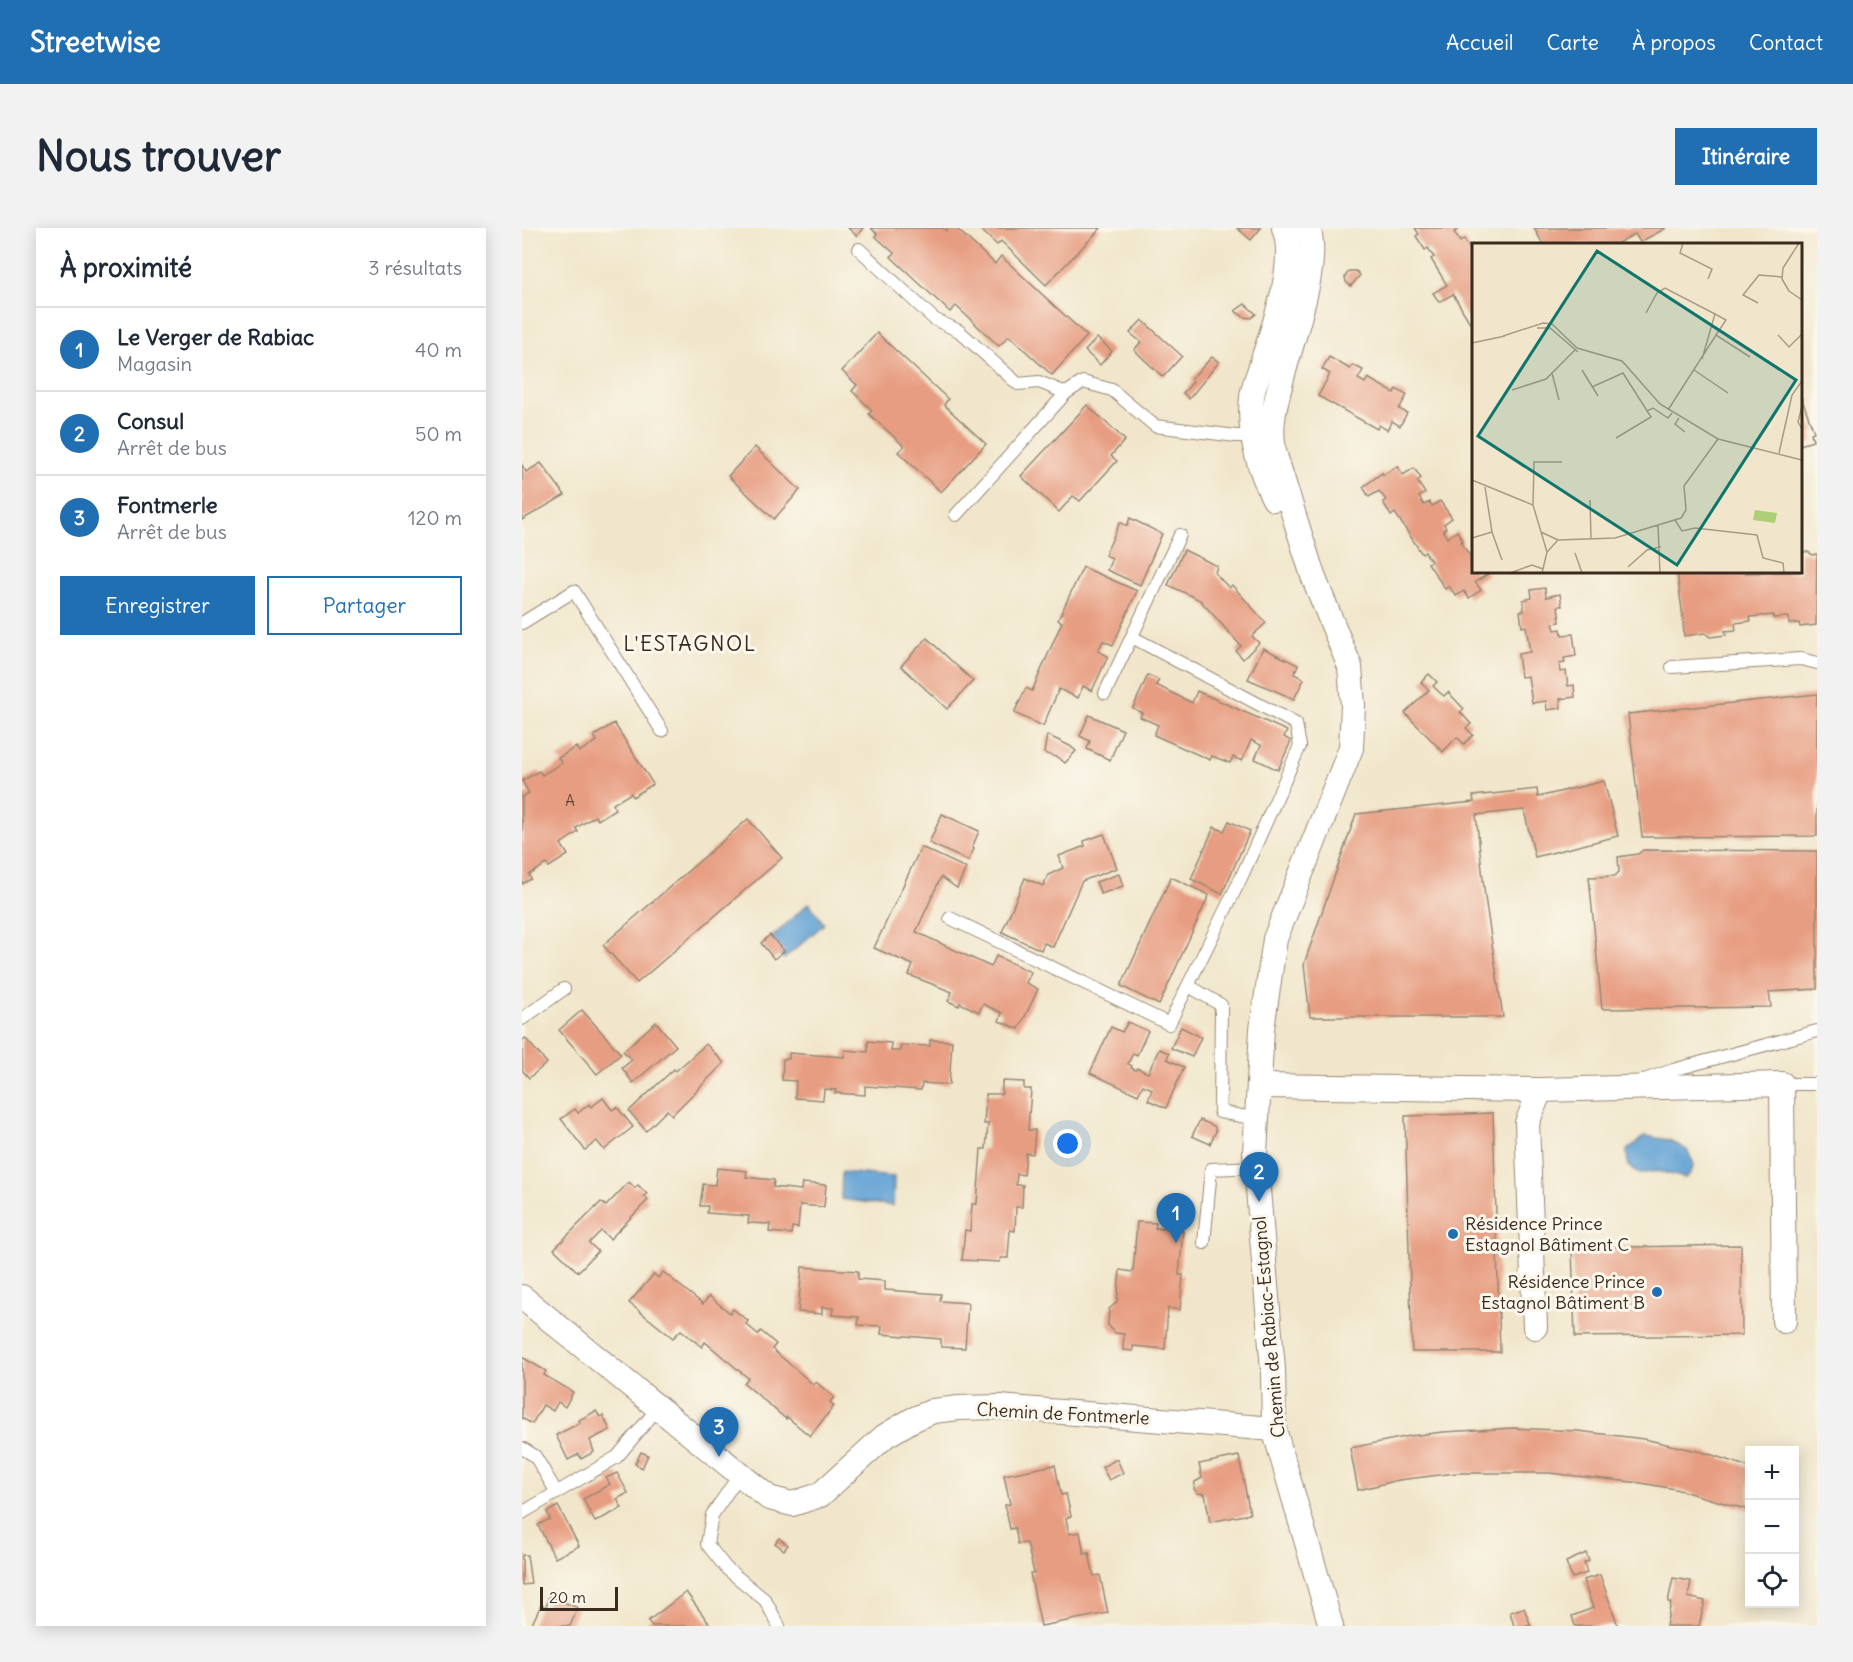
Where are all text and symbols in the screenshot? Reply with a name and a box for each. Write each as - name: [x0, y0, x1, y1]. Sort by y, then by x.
- text: Streetwise: [30, 24, 161, 60]
- text: Accueil: [1446, 29, 1514, 56]
- text: Carte: [1547, 29, 1599, 56]
- text: À propos: [1632, 29, 1716, 56]
- text: Contact: [1749, 29, 1823, 56]
- button: Itinéraire: [1675, 128, 1817, 185]
- text: Nous trouver: [36, 130, 281, 182]
- inset map: [1472, 243, 1802, 573]
- text: À proximité: [60, 251, 192, 284]
- text: 3 résultats: [368, 255, 462, 280]
- text: Le Verger de Rabiac: [117, 323, 314, 351]
- text: 1: [76, 337, 83, 362]
- text: 40 m: [415, 337, 462, 362]
- text: Magasin: [117, 351, 192, 376]
- text: Consul: [117, 407, 184, 435]
- text: 2: [74, 421, 85, 446]
- text: 50 m: [415, 421, 462, 446]
- text: Arrêt de bus: [117, 435, 227, 460]
- text: Fontmerle: [117, 491, 218, 519]
- text: 3: [74, 505, 85, 530]
- text: 120 m: [408, 505, 462, 530]
- text: Arrêt de bus: [117, 519, 227, 544]
- button: Enregistrer: [60, 576, 255, 635]
- button: Partager: [267, 576, 462, 635]
- district label: L'ESTAGNOL: [623, 630, 757, 657]
- house number: A: [565, 791, 575, 810]
- your location: [1053, 1129, 1082, 1158]
- pin: 2: [1240, 1152, 1278, 1202]
- pin: 1: [1156, 1194, 1196, 1243]
- place label: Résidence Prince Estagnol Bâtiment C: [1465, 1212, 1629, 1256]
- street label: Chemin de Rabiac-Estagnol: [1247, 1215, 1290, 1439]
- marker: Résidence Prince Estagnol Bâtiment C: [1446, 1227, 1460, 1241]
- place label: Résidence Prince Estagnol Bâtiment B: [1481, 1270, 1645, 1314]
- marker: Résidence Prince Estagnol Bâtiment B: [1650, 1285, 1664, 1299]
- street label: Chemin de Fontmerle: [976, 1397, 1150, 1430]
- pin: 3: [700, 1408, 738, 1457]
- map controls: [1745, 1446, 1799, 1608]
- button: +: [1745, 1446, 1799, 1500]
- button: −: [1745, 1500, 1799, 1554]
- button: locate: [1745, 1554, 1799, 1608]
- scale bar: [540, 1584, 618, 1612]
- text: 20 m: [549, 1587, 586, 1607]

